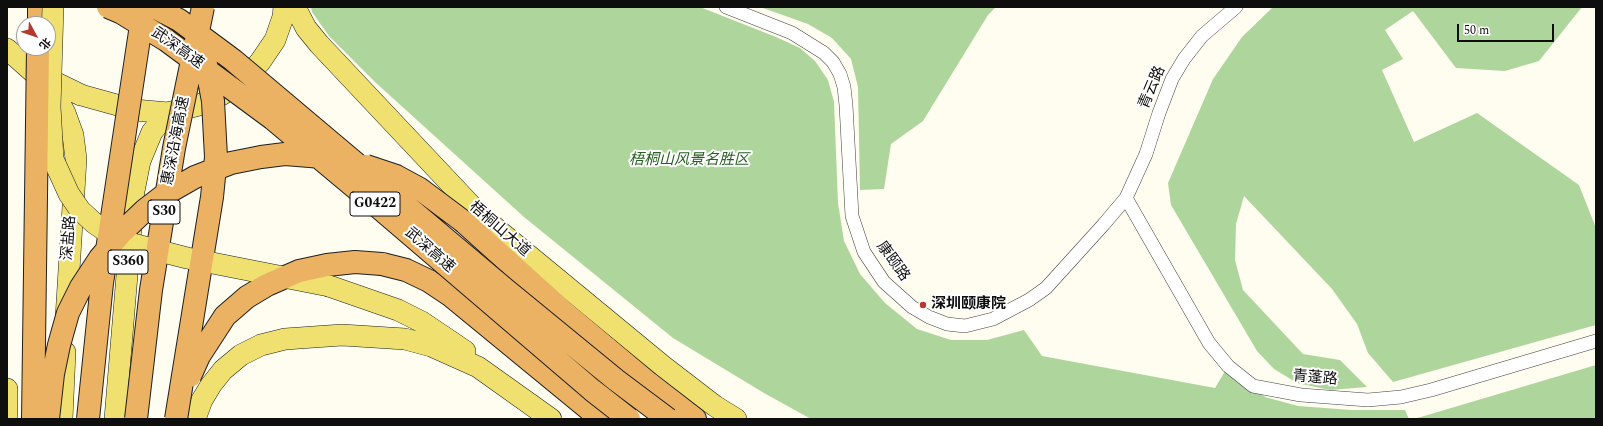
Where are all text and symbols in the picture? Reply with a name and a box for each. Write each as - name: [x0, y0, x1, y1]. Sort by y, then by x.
- north arrow: [16, 16, 56, 56]
- scale bar: [1459, 16, 1556, 42]
- text: 50 m: [1464, 21, 1489, 40]
- street label: 武深高速: [147, 24, 207, 74]
- text: 北: [35, 34, 55, 53]
- street label: 青云路: [1136, 64, 1170, 112]
- street label: 惠深沿海高速: [160, 95, 194, 187]
- park label: 梧桐山风景名胜区: [629, 152, 749, 170]
- road number: G0422: [350, 192, 400, 216]
- street label: 梧桐山大道: [465, 199, 533, 261]
- road number: S30: [148, 200, 180, 224]
- street label: 深盐路: [59, 215, 81, 261]
- street label: 武深高速: [400, 225, 458, 277]
- street label: 康颐路: [871, 239, 913, 285]
- road number: S360: [108, 250, 148, 274]
- place label: 深圳颐康院: [931, 296, 1006, 314]
- marker: 深圳颐康院: [918, 300, 928, 310]
- street label: 青蓬路: [1292, 368, 1338, 390]

